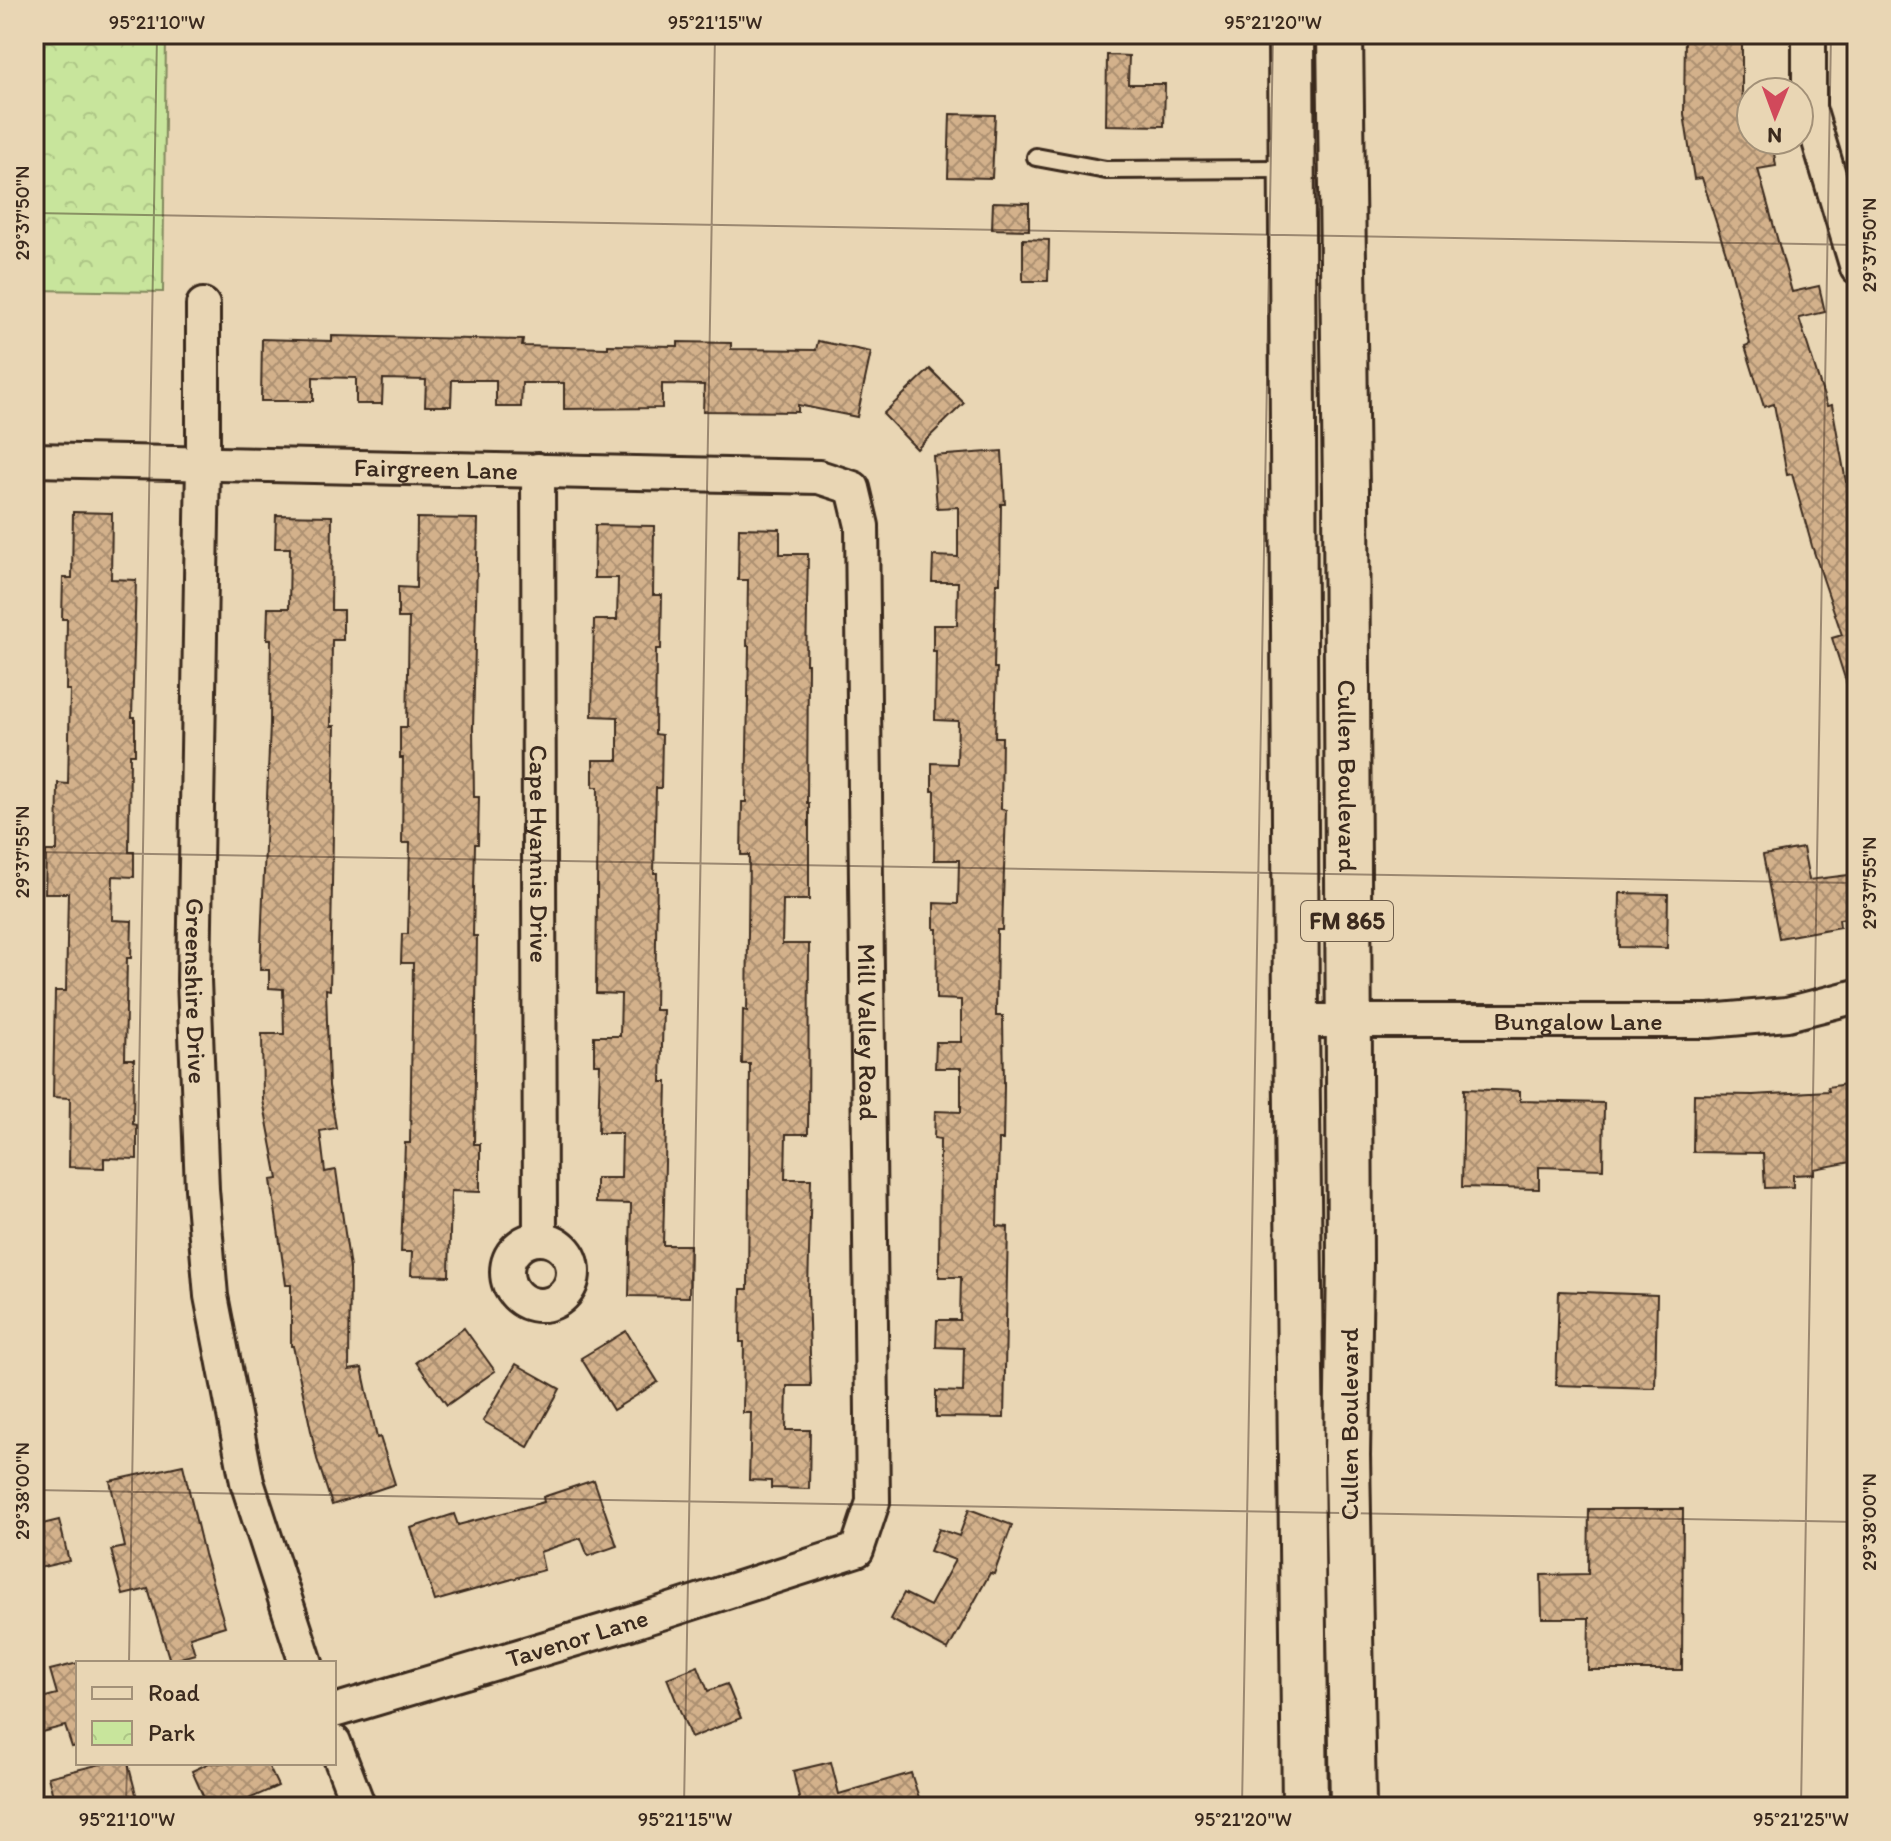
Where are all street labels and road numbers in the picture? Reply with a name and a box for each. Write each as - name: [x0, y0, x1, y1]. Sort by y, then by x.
- street label: Fairgreen Lane: [353, 451, 518, 486]
- street label: Cullen Boulevard: [1331, 679, 1364, 873]
- street label: Cape Hyannis Drive: [523, 745, 555, 963]
- street label: Greenshire Drive: [178, 898, 214, 1085]
- road number: FM 865: [1301, 901, 1393, 941]
- street label: Mill Valley Road: [851, 943, 885, 1121]
- street label: Bungalow Lane: [1494, 1005, 1662, 1037]
- street label: Cullen Boulevard: [1333, 1327, 1365, 1520]
- street label: Tavenor Lane: [502, 1601, 652, 1675]

